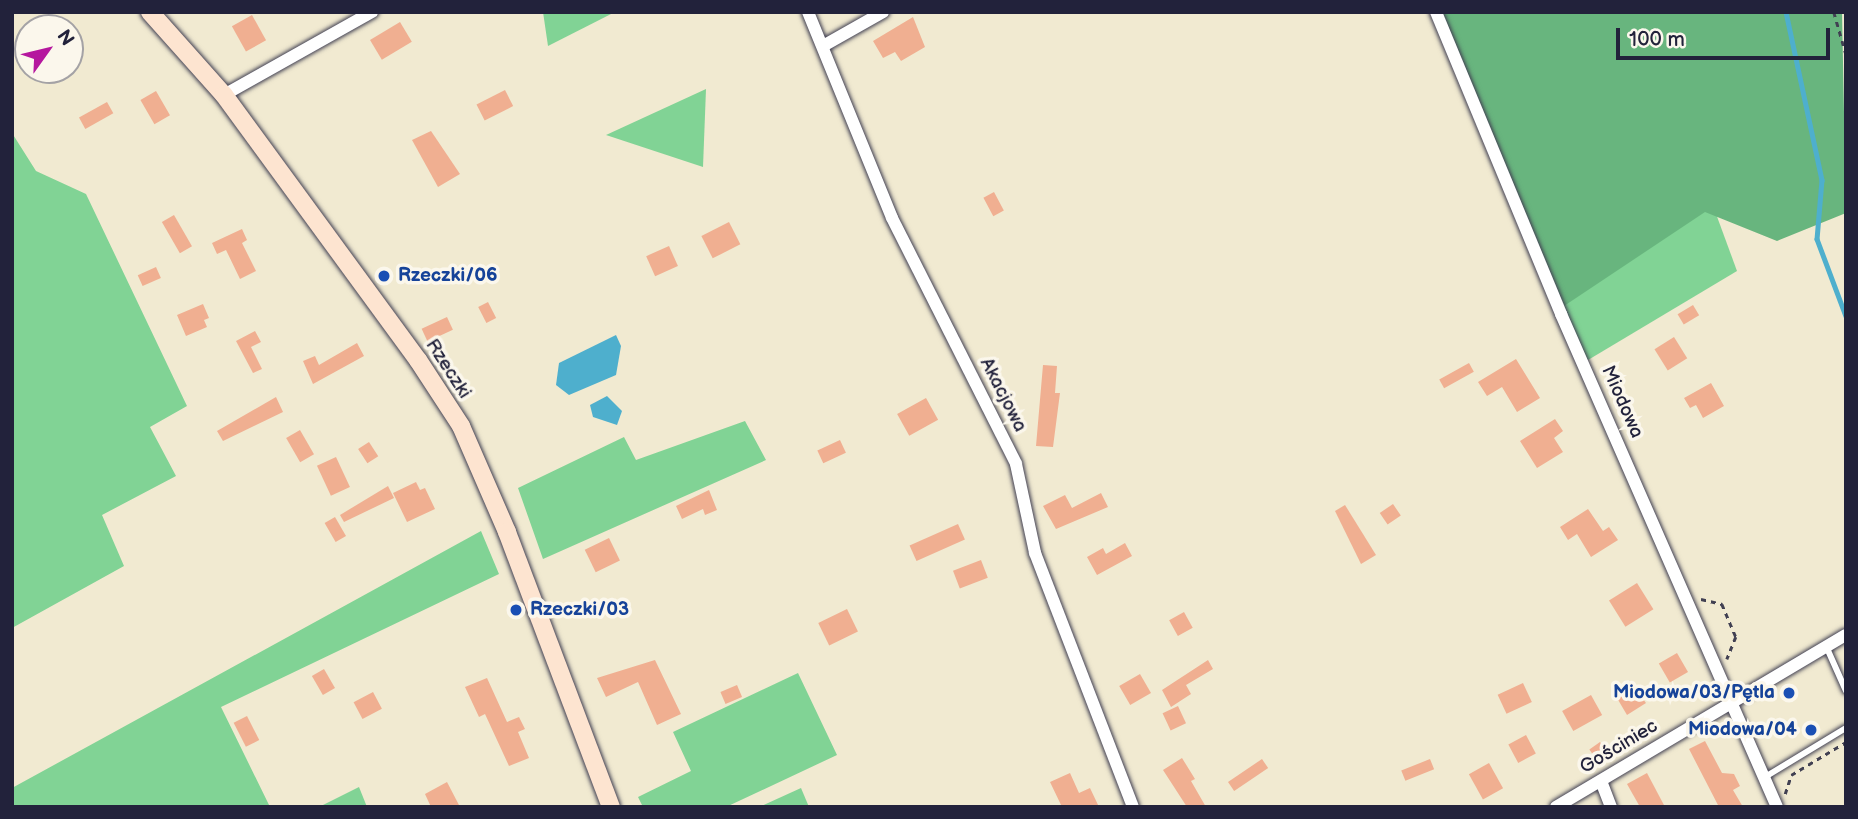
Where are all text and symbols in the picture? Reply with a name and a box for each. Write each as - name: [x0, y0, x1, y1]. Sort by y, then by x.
- north arrow: [14, 14, 84, 84]
- scale bar: [1620, 14, 1834, 58]
- text: N: [52, 26, 79, 50]
- text: 100 m: [1629, 27, 1685, 52]
- place label: Rzeczki/06: [398, 265, 498, 287]
- marker: Rzeczki/06: [376, 268, 392, 284]
- street label: Rzeczki: [420, 335, 476, 403]
- street label: Akacjowa: [975, 354, 1031, 436]
- street label: Miodowa: [1596, 362, 1648, 442]
- place label: Rzeczki/03: [530, 599, 629, 621]
- marker: Rzeczki/03: [508, 602, 524, 618]
- place label: Miodowa/03/Pętla: [1613, 682, 1775, 704]
- marker: Miodowa/03/Pętla: [1781, 685, 1797, 701]
- street label: Gościniec: [1576, 715, 1662, 779]
- place label: Miodowa/04: [1688, 719, 1797, 741]
- marker: Miodowa/04: [1803, 722, 1819, 738]

